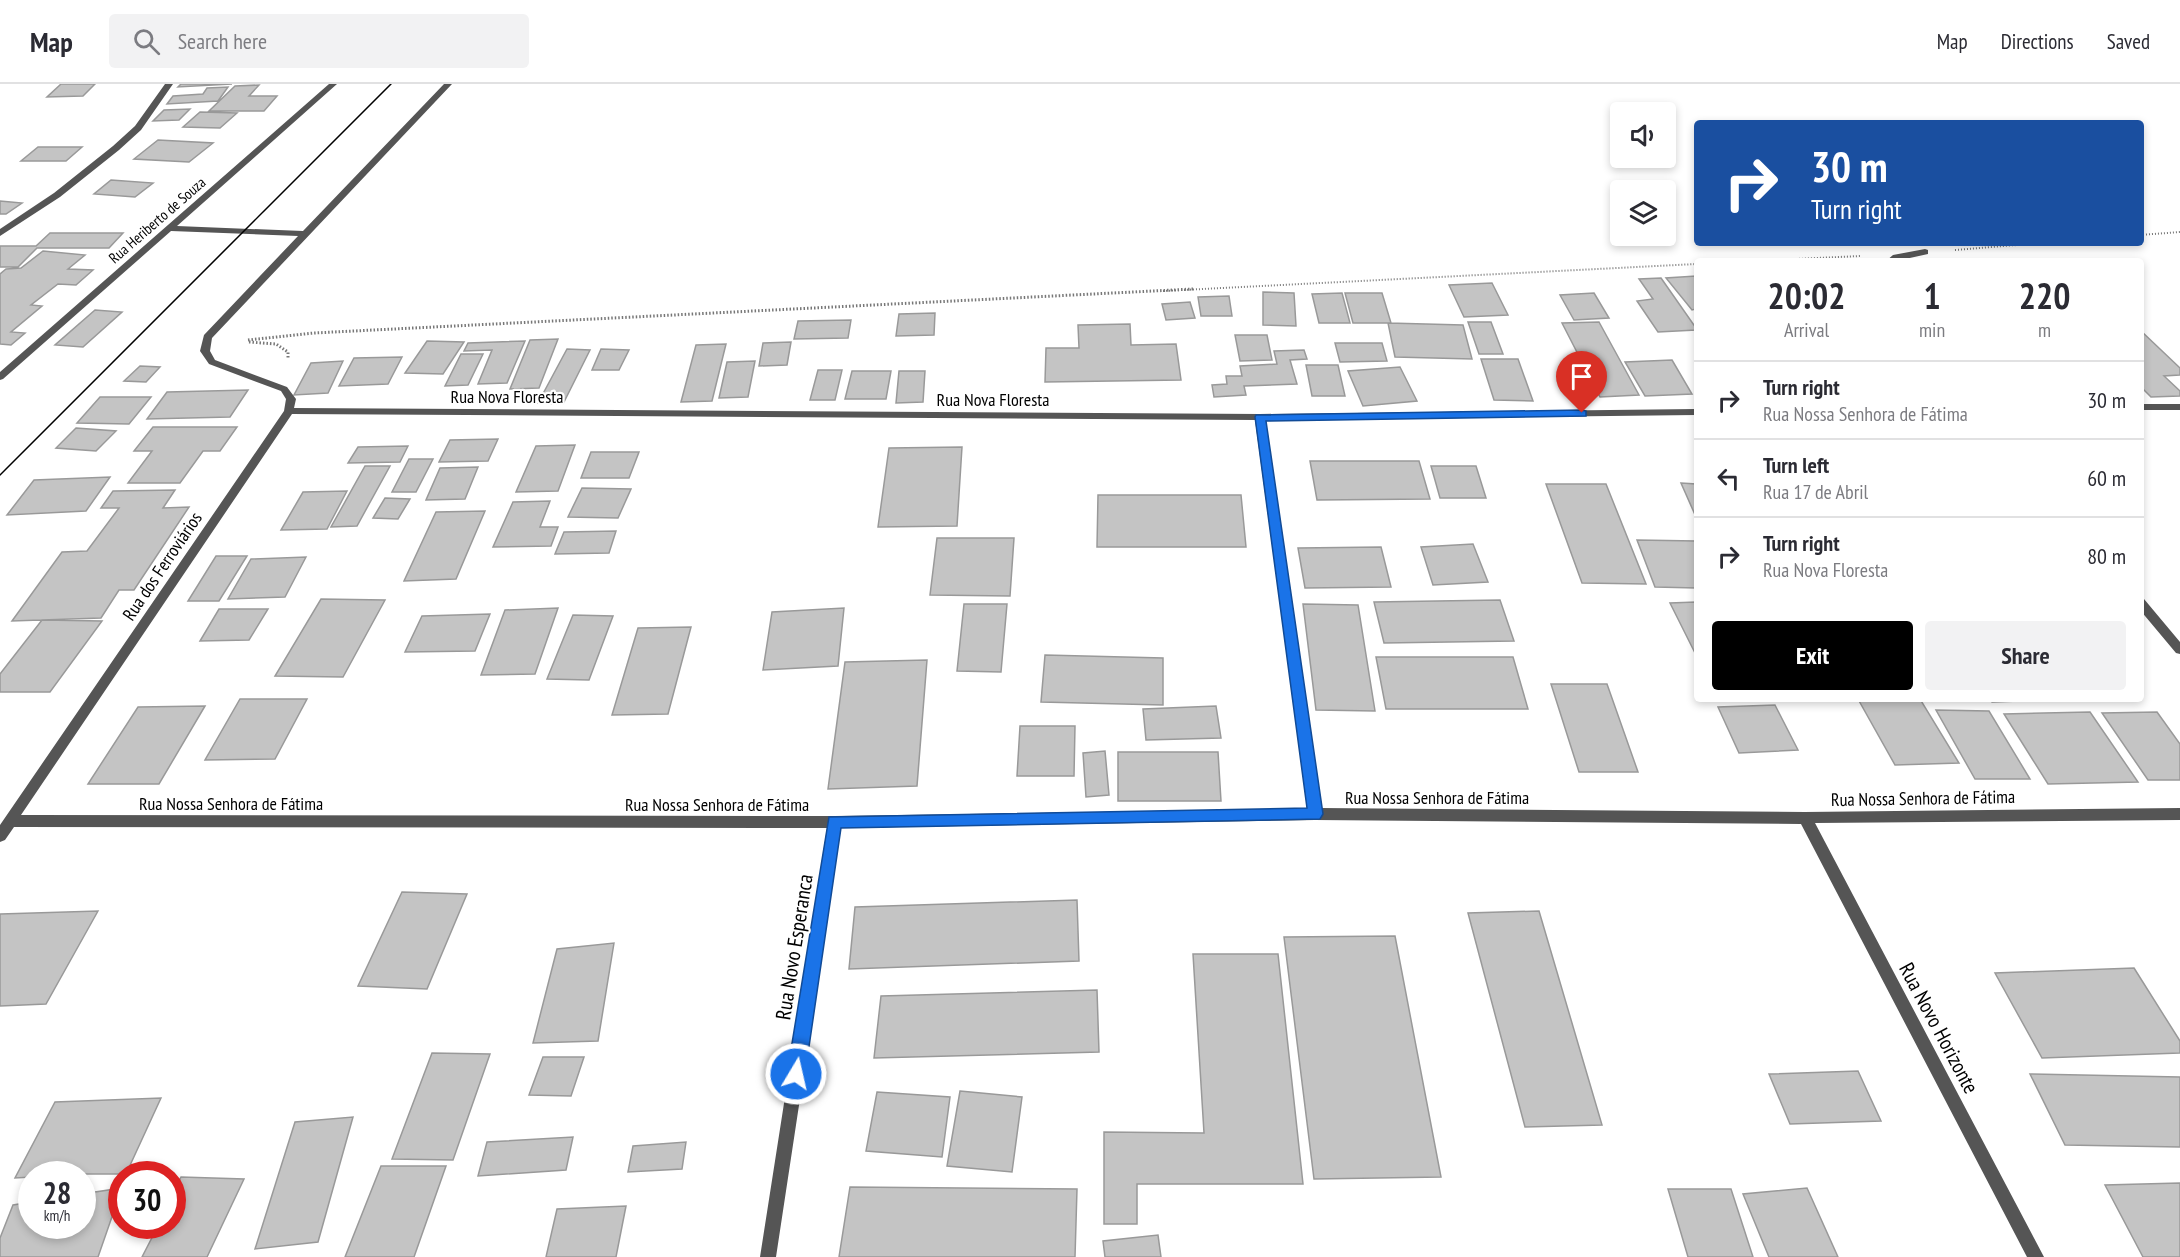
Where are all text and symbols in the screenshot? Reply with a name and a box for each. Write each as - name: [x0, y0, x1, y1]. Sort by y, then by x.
- search box: [109, 14, 529, 68]
- text: Map: [30, 23, 73, 60]
- icon: search: [130, 25, 163, 58]
- text: Search here: [178, 27, 267, 55]
- text: Map: [1937, 28, 1968, 55]
- text: Directions: [2001, 28, 2074, 55]
- text: Saved: [2107, 28, 2150, 55]
- map controls: [1610, 102, 1676, 246]
- button: sound: [1610, 102, 1676, 168]
- text: 30 m: [1811, 139, 1888, 194]
- icon: right: [1712, 144, 1790, 222]
- street label: Rua Heriberto de Souza: [105, 173, 209, 267]
- button: layers: [1610, 180, 1676, 246]
- text: Turn right: [1811, 192, 1902, 226]
- text: 20:02: [1768, 272, 1845, 319]
- text: 1: [1923, 272, 1941, 319]
- text: 220: [2019, 272, 2070, 319]
- text: Arrival: [1784, 317, 1829, 343]
- text: min: [1919, 317, 1945, 343]
- text: m: [2038, 317, 2051, 343]
- pin: [1556, 351, 1607, 413]
- icon: arrive: [1565, 360, 1598, 393]
- text: Turn right: [1763, 373, 1840, 401]
- icon: right: [1712, 384, 1745, 417]
- street label: Rua Nova Floresta: [451, 385, 563, 408]
- text: 30 m: [2087, 386, 2126, 414]
- street label: Rua Nova Floresta: [937, 388, 1049, 411]
- text: Rua Nossa Senhora de Fátima: [1763, 401, 1968, 427]
- text: Turn left: [1763, 451, 1829, 479]
- icon: left: [1712, 462, 1745, 495]
- text: 60 m: [2087, 464, 2126, 492]
- text: Rua 17 de Abril: [1763, 479, 1868, 505]
- street label: Rua dos Ferroviários: [117, 507, 207, 625]
- text: Turn right: [1763, 529, 1840, 557]
- icon: right: [1712, 540, 1745, 573]
- text: 80 m: [2087, 542, 2126, 570]
- text: Rua Nova Floresta: [1763, 557, 1888, 583]
- button: Exit: [1712, 621, 1913, 690]
- button: Share: [1925, 621, 2126, 690]
- street label: Rua Nossa Senhora de Fátima: [1831, 785, 2015, 811]
- street label: Rua Nossa Senhora de Fátima: [1345, 786, 1529, 809]
- street label: Rua Nossa Senhora de Fátima: [139, 792, 323, 815]
- street label: Rua Nossa Senhora de Fátima: [625, 793, 809, 816]
- street label: Rua Novo Esperanca: [769, 872, 819, 1022]
- street label: Rua Novo Horizonte: [1893, 958, 1985, 1098]
- position arrow: [764, 1042, 828, 1106]
- speed limit sign: 30: [108, 1161, 186, 1239]
- text: 28: [43, 1173, 71, 1212]
- text: km/h: [44, 1206, 70, 1225]

